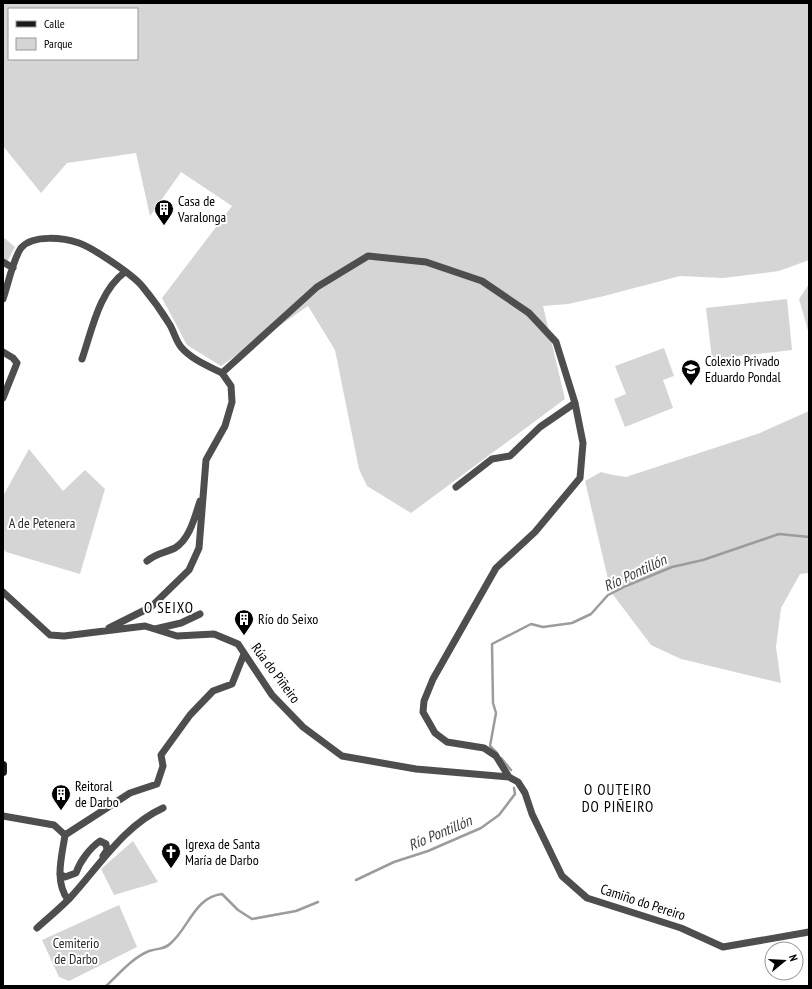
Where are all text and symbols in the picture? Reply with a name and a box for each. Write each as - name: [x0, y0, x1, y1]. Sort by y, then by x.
- legend: [8, 8, 138, 60]
- text: Calle: [44, 16, 65, 31]
- text: Parque: [44, 36, 73, 51]
- place label: Casa de Varalonga: [177, 192, 226, 226]
- building icon: Casa de Varalonga: [153, 198, 175, 226]
- place label: Colexio Privado Eduardo Pondal: [705, 352, 781, 386]
- school or university icon: Colexio Privado Eduardo Pondal: [680, 358, 702, 386]
- park label: A de Petenera: [9, 514, 75, 532]
- water label: Río Pontillón: [600, 549, 670, 595]
- district label: O SEIXO: [144, 598, 194, 617]
- building icon: Río do Seixo: [233, 608, 255, 636]
- place label: Río do Seixo: [258, 610, 318, 628]
- street label: Rúa do Piñeiro: [248, 639, 304, 707]
- place label: Reitoral de Darbo: [75, 777, 119, 811]
- district label: O OUTEIRO DO PIÑEIRO: [582, 780, 654, 816]
- building icon: Reitoral de Darbo: [50, 783, 72, 811]
- water label: Río Pontillón: [405, 810, 476, 854]
- place label: Igrexa de Santa María de Darbo: [185, 835, 260, 869]
- church icon: Igrexa de Santa María de Darbo: [160, 841, 182, 869]
- street label: Camiño do Pereiro: [598, 880, 688, 924]
- park label: Cemiterio de Darbo: [53, 934, 99, 968]
- north arrow: [764, 941, 804, 981]
- text: N: [786, 953, 801, 963]

